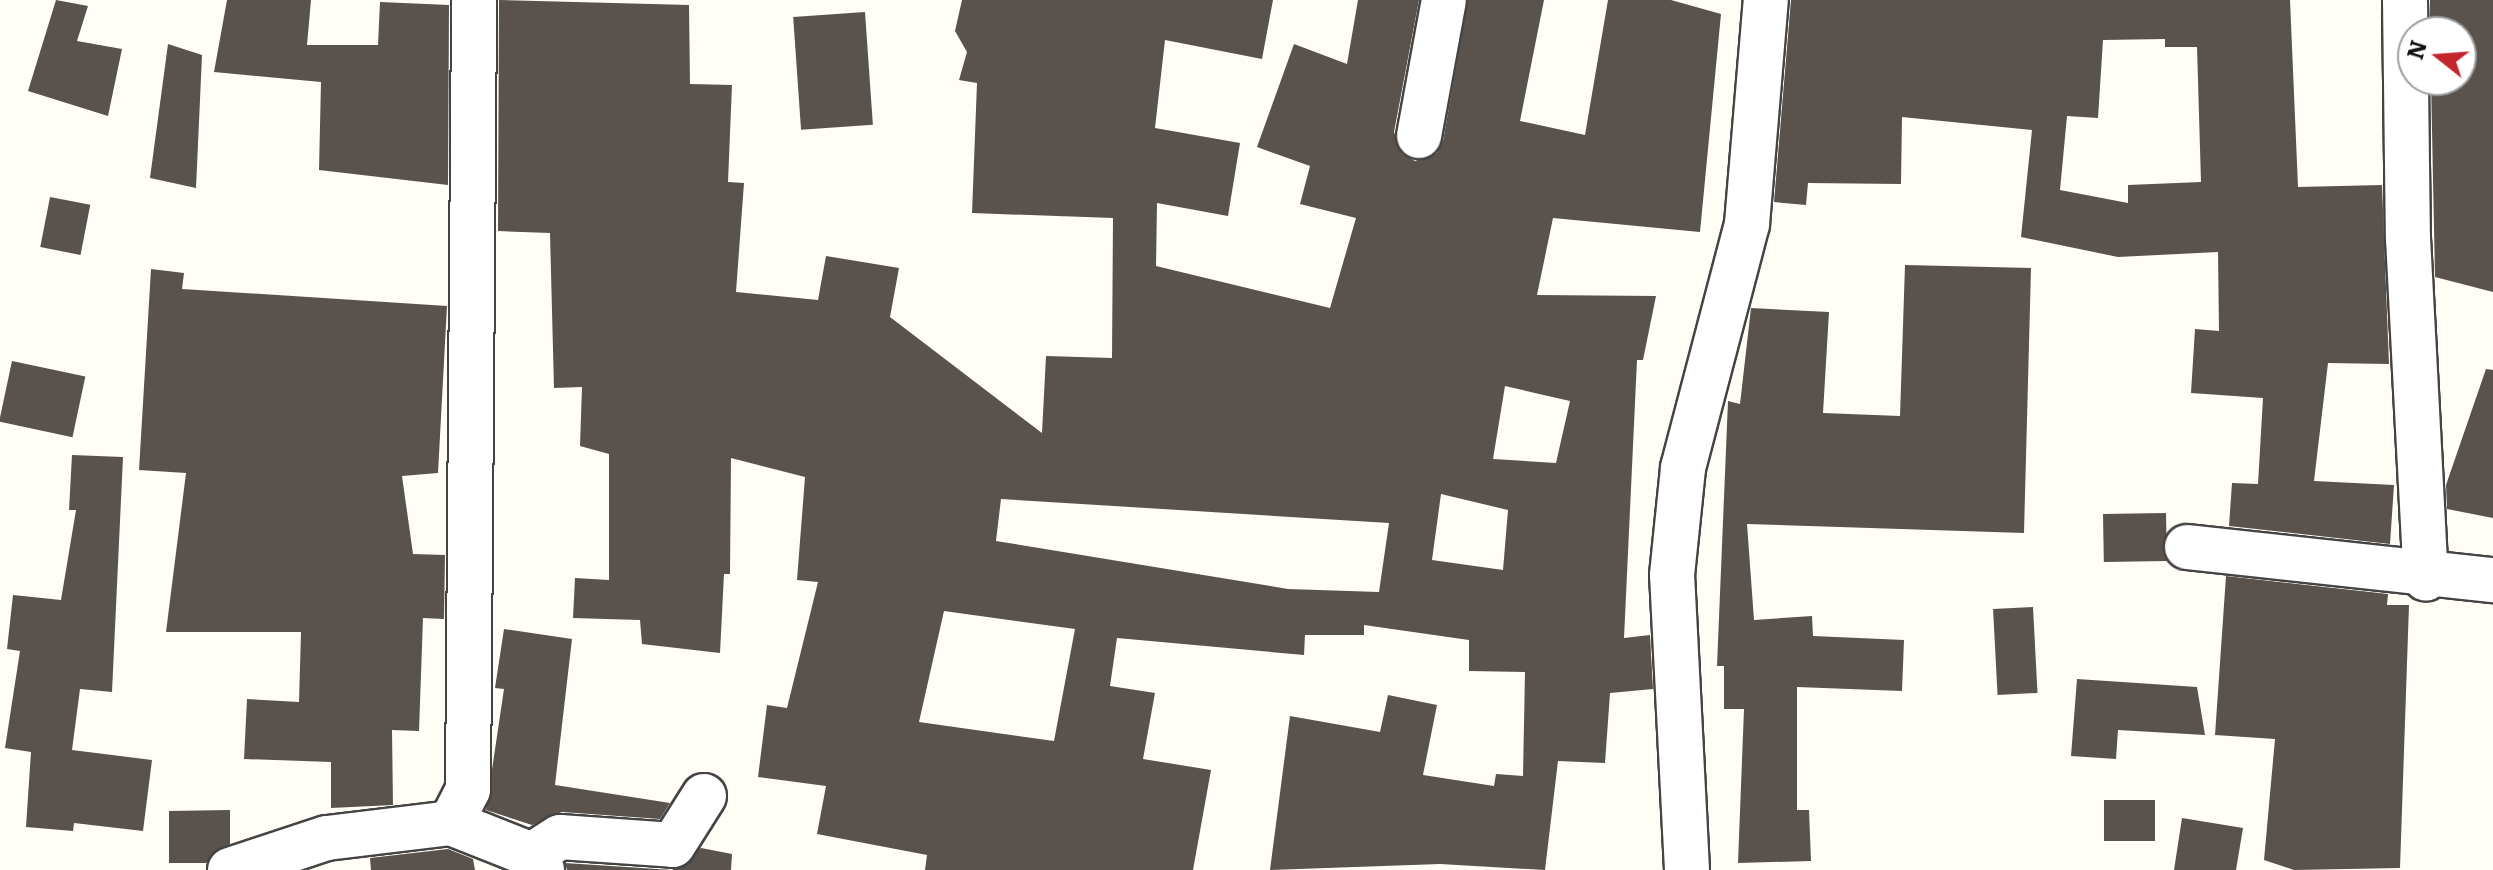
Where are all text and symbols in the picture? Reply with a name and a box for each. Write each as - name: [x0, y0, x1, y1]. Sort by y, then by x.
- north arrow: [2397, 16, 2477, 96]
- text: N: [2397, 36, 2434, 63]

